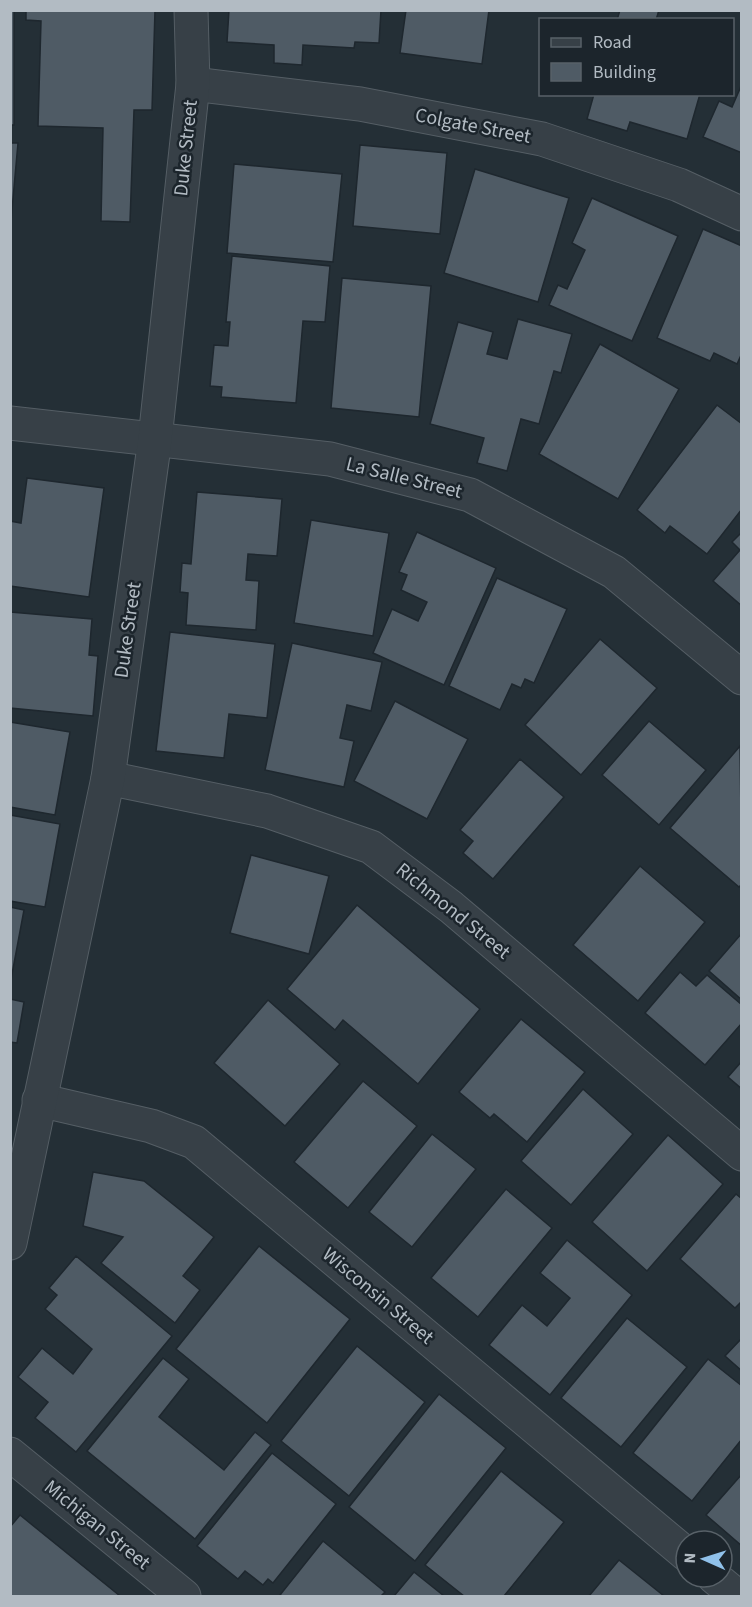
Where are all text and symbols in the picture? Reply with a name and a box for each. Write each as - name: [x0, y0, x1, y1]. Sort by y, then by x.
- legend: [539, 18, 734, 96]
- text: Road: [593, 30, 632, 55]
- text: Building: [593, 60, 656, 85]
- street label: Duke Street: [167, 98, 205, 198]
- street label: Colgate Street: [413, 101, 534, 151]
- street label: La Salle Street: [343, 450, 465, 506]
- street label: Duke Street: [107, 580, 149, 680]
- street label: Richmond Street: [390, 856, 516, 966]
- street label: Wisconsin Street: [316, 1241, 440, 1351]
- street label: Michigan Street: [38, 1473, 156, 1577]
- north arrow: [674, 1529, 734, 1589]
- text: N: [679, 1552, 701, 1564]

